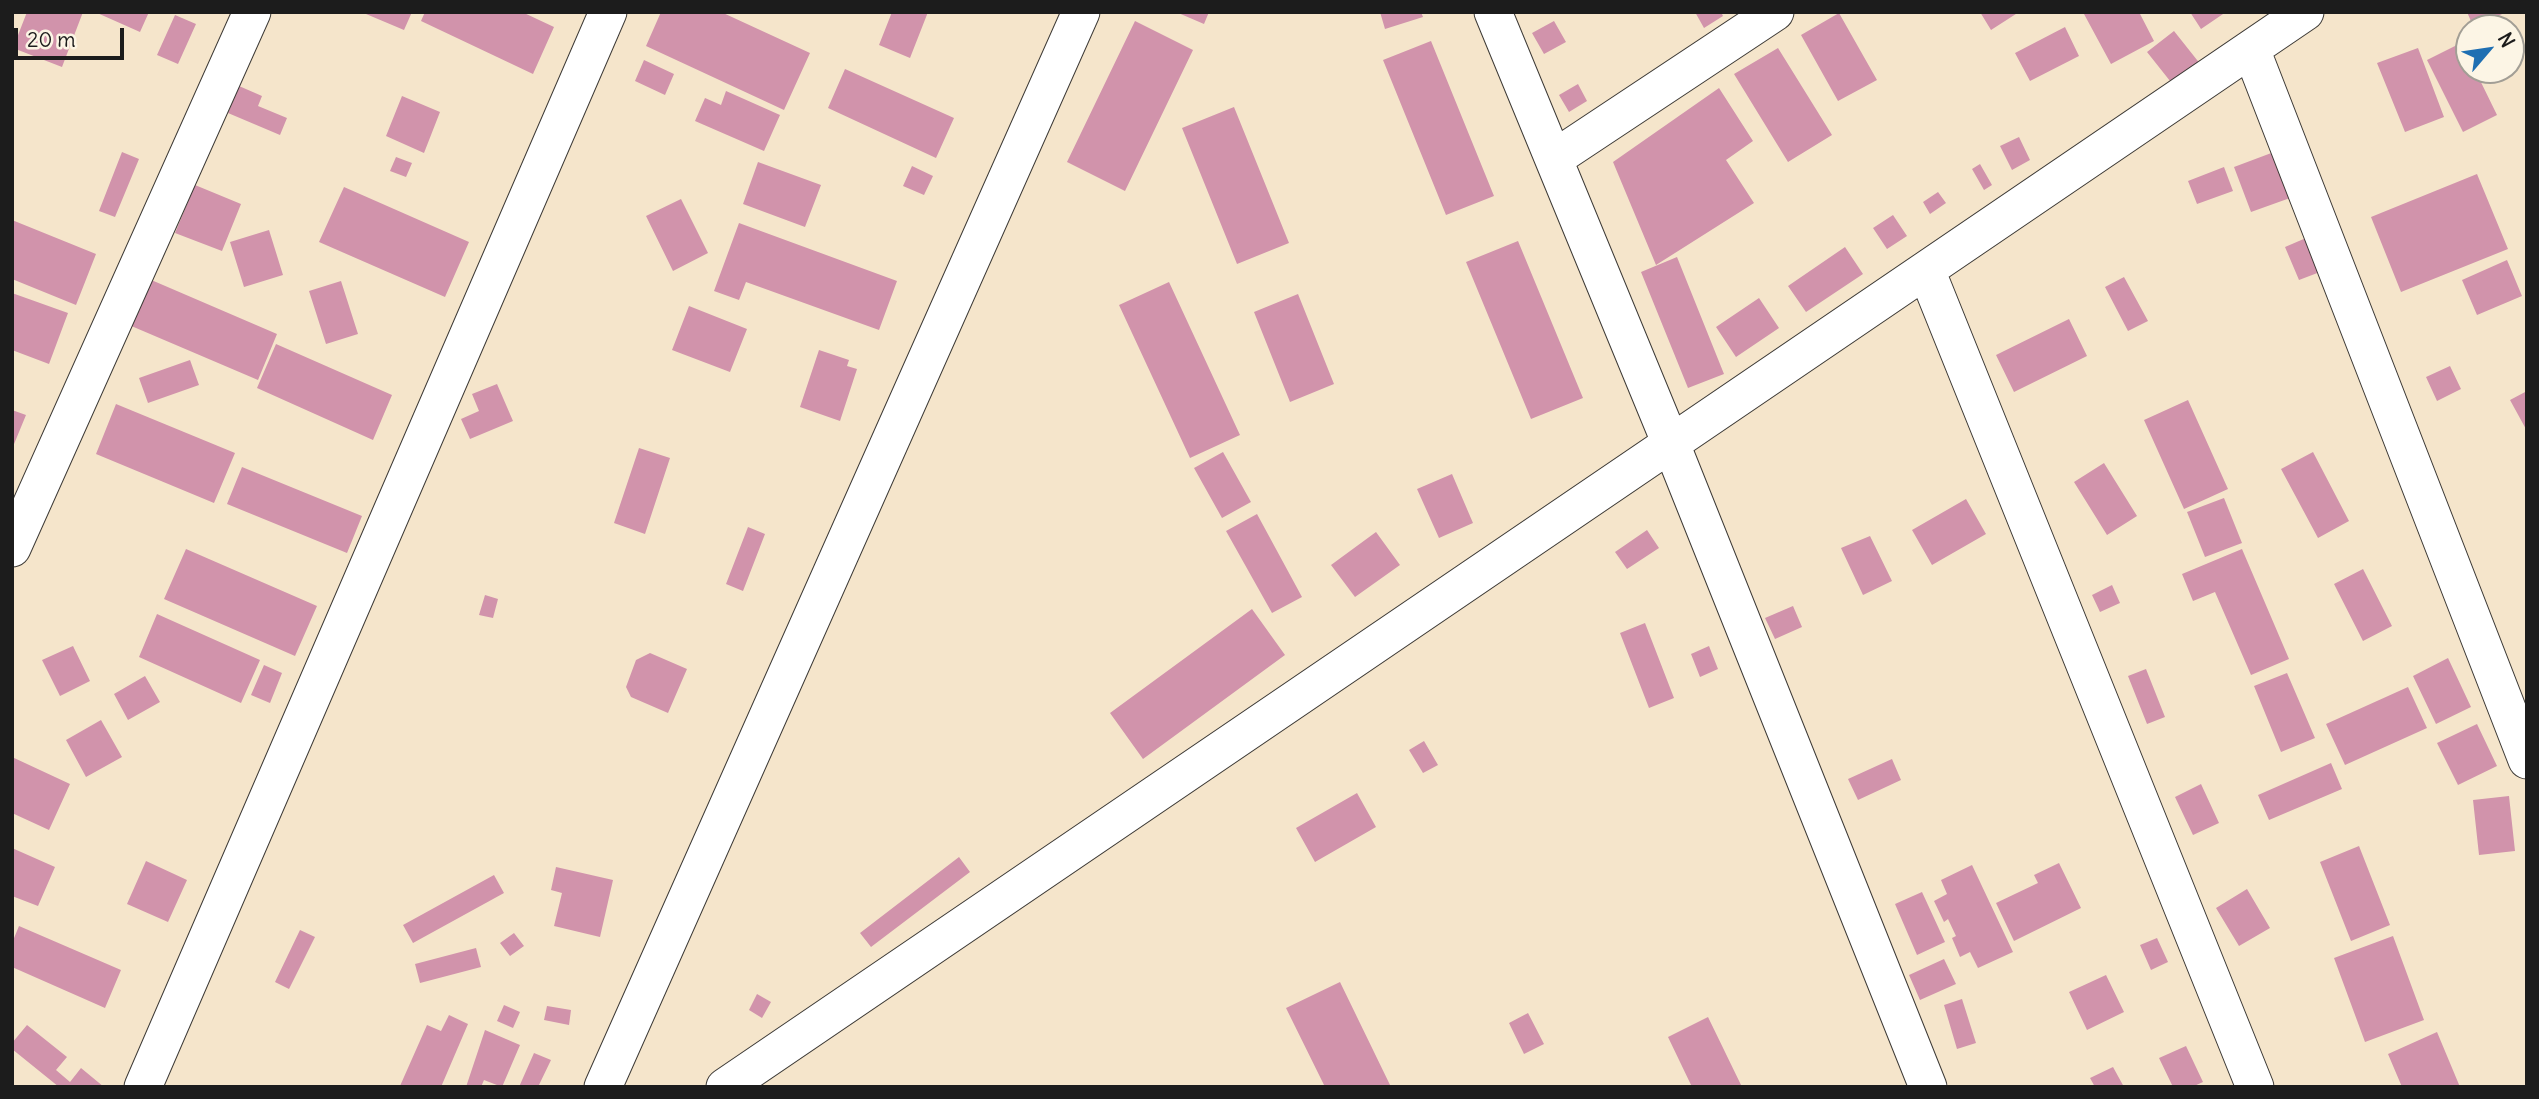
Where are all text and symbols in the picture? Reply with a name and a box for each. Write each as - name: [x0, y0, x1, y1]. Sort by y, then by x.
- scale bar: [18, 14, 128, 58]
- north arrow: [2455, 14, 2525, 84]
- text: 20 m: [27, 26, 76, 53]
- text: N: [2493, 28, 2520, 51]

